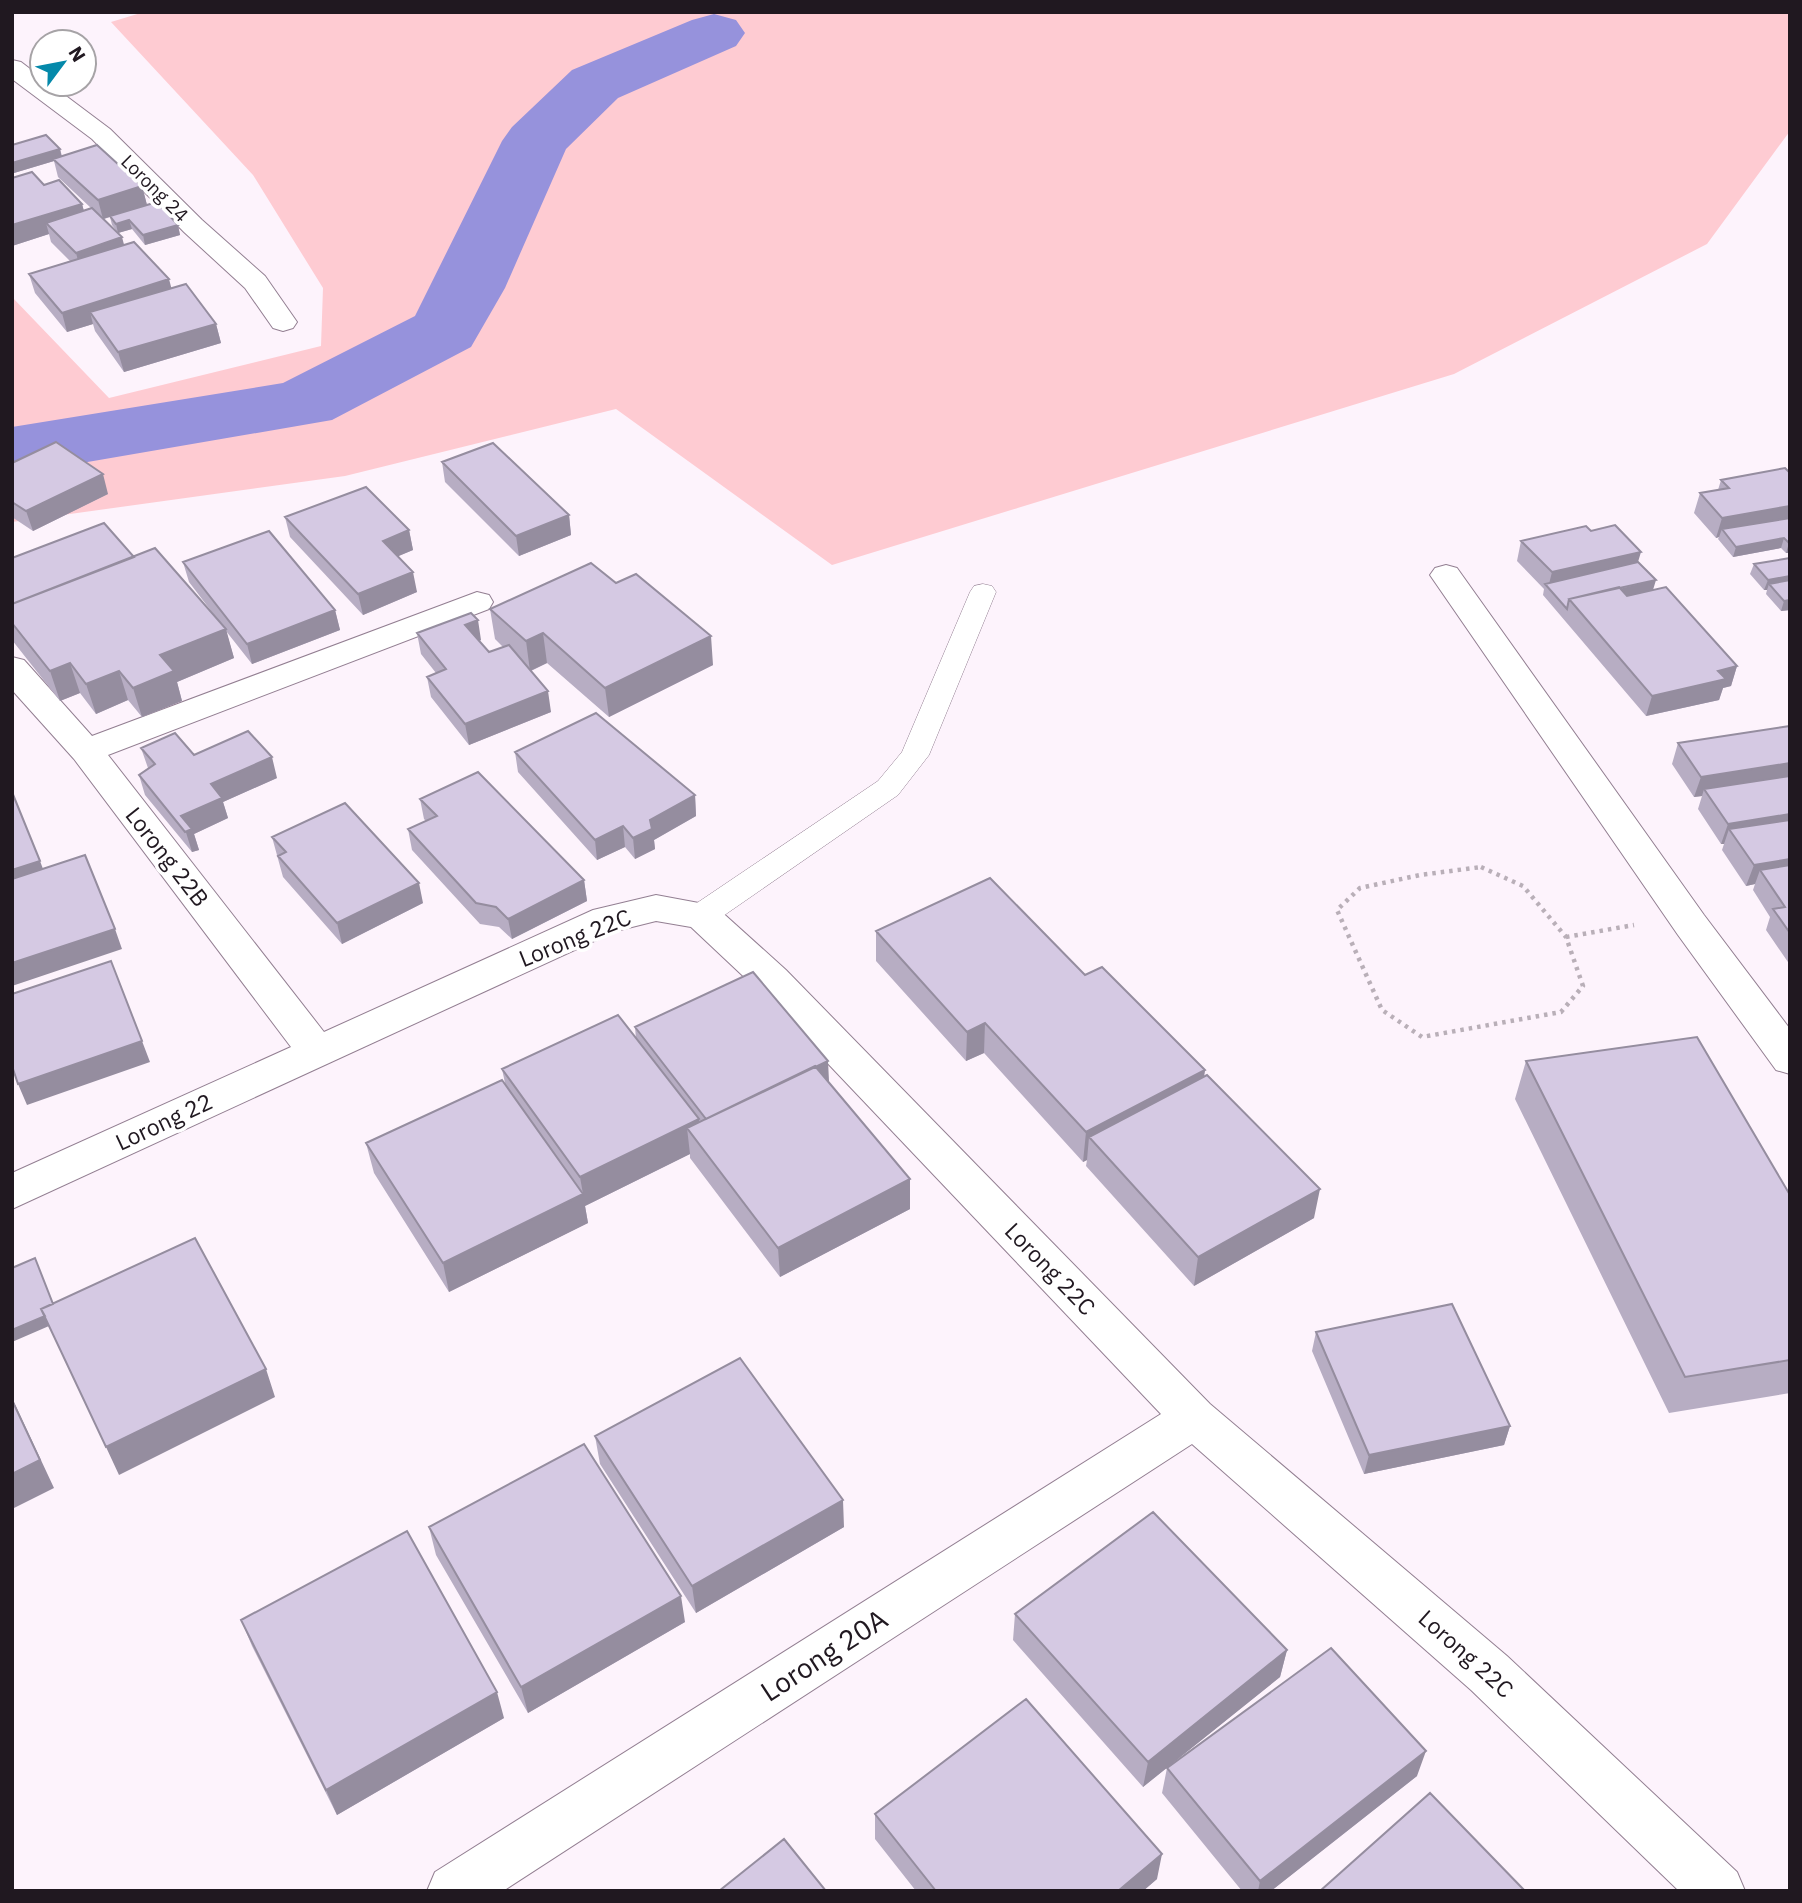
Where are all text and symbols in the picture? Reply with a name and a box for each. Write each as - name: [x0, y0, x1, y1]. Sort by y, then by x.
- north arrow: [28, 28, 98, 98]
- text: N: [64, 42, 91, 66]
- street label: Lorong 24: [116, 149, 194, 227]
- street label: Lorong 22B: [119, 800, 216, 912]
- street label: Lorong 22C: [514, 901, 635, 973]
- street label: Lorong 22: [110, 1086, 217, 1157]
- street label: Lorong 22C: [999, 1215, 1102, 1321]
- street label: Lorong 20A: [753, 1600, 894, 1709]
- street label: Lorong 22C: [1413, 1603, 1521, 1704]

